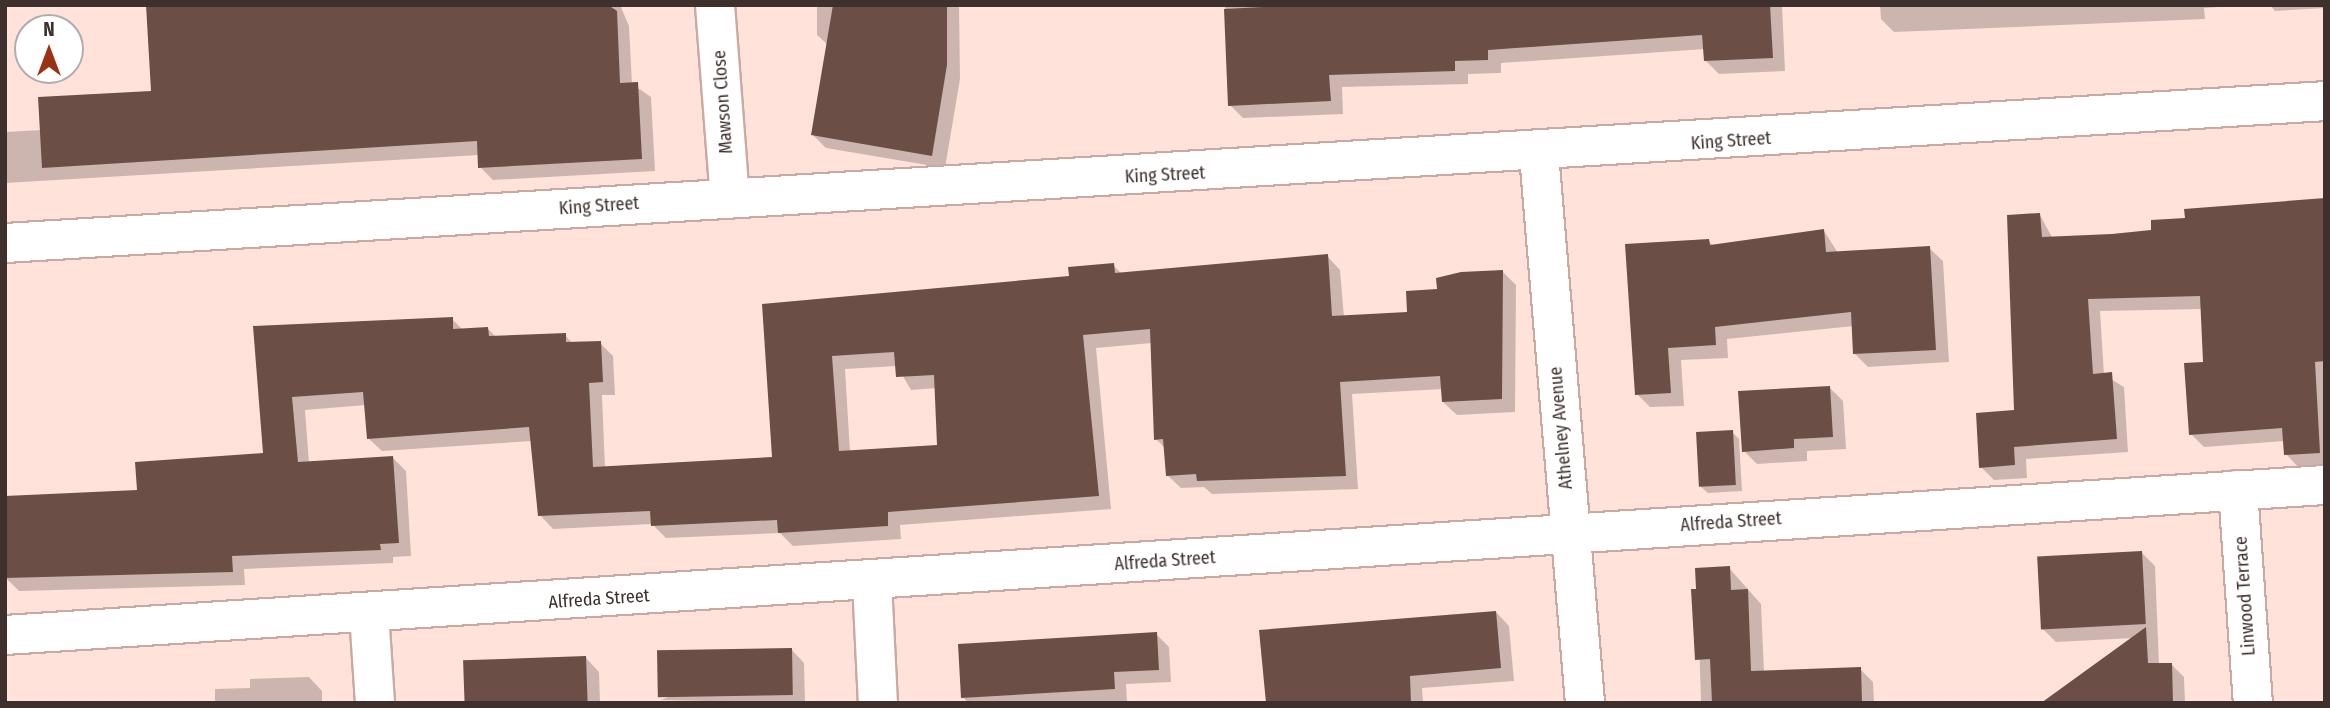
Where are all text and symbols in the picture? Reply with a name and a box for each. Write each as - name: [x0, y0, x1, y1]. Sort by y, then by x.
- north arrow: [14, 14, 84, 84]
- text: N: [43, 18, 55, 41]
- street label: Mawson Close: [709, 49, 737, 155]
- street label: King Street: [1690, 127, 1772, 155]
- street label: King Street: [1124, 162, 1206, 188]
- street label: King Street: [558, 192, 640, 220]
- street label: Athelney Avenue: [1545, 366, 1577, 490]
- street label: Alfreda Street: [1680, 508, 1782, 536]
- street label: Linwood Terrace: [2230, 535, 2260, 657]
- street label: Alfreda Street: [1114, 547, 1216, 575]
- street label: Alfreda Street: [548, 585, 650, 613]

